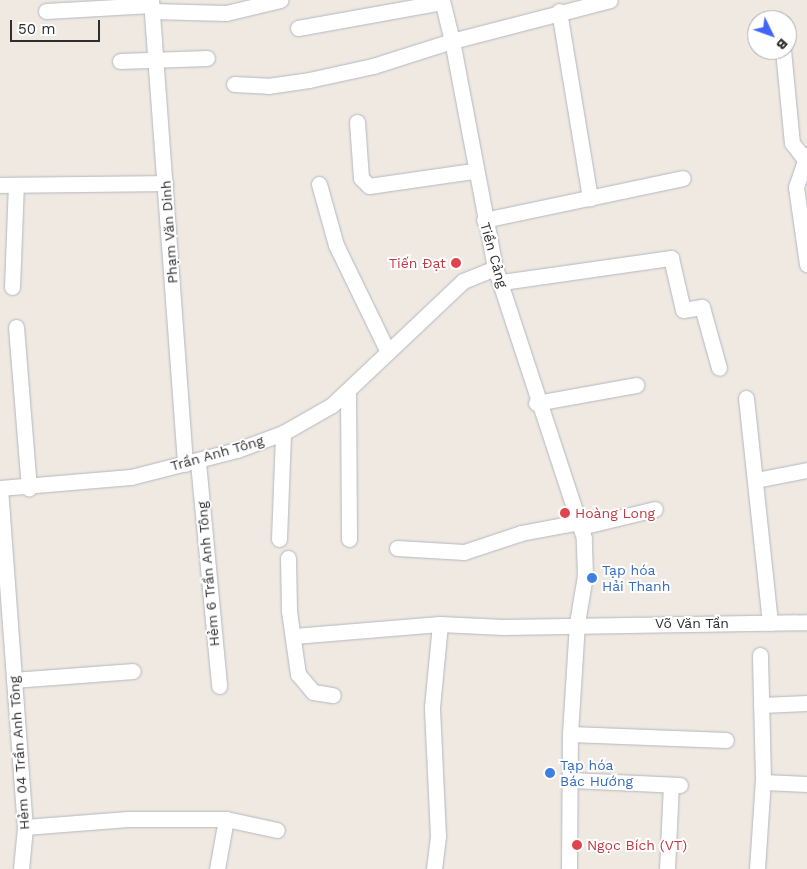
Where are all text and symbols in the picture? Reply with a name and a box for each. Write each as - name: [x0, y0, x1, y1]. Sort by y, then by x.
- scale bar: [12, 10, 102, 42]
- north arrow: [747, 10, 797, 60]
- text: 50 m: [18, 20, 55, 38]
- text: B: [773, 35, 792, 53]
- street label: Phạm Văn Dinh: [157, 180, 181, 284]
- street label: Tiền Cảng: [477, 220, 511, 290]
- place label: Tiến Đạt: [389, 255, 446, 271]
- marker: Tiến Đạt: [450, 257, 462, 269]
- street label: Trần Anh Tông: [168, 432, 266, 474]
- street label: Hẻm 6 Trần Anh Tông: [193, 500, 223, 648]
- place label: Hoàng Long: [575, 505, 655, 521]
- marker: Hoàng Long: [559, 507, 571, 519]
- place label: Tạp hóa Hải Thanh: [602, 562, 671, 594]
- marker: Tạp hóa Hải Thanh: [586, 572, 598, 584]
- street label: Võ Văn Tần: [655, 615, 729, 631]
- street label: Hẻm 04 Trần Anh Tông: [5, 675, 33, 831]
- place label: Tạp hóa Bác Hướng: [560, 757, 633, 790]
- marker: Tạp hóa Bác Hướng: [544, 767, 556, 779]
- place label: Ngọc Bích (VT): [587, 837, 687, 853]
- marker: Ngọc Bích (VT): [571, 839, 583, 851]

